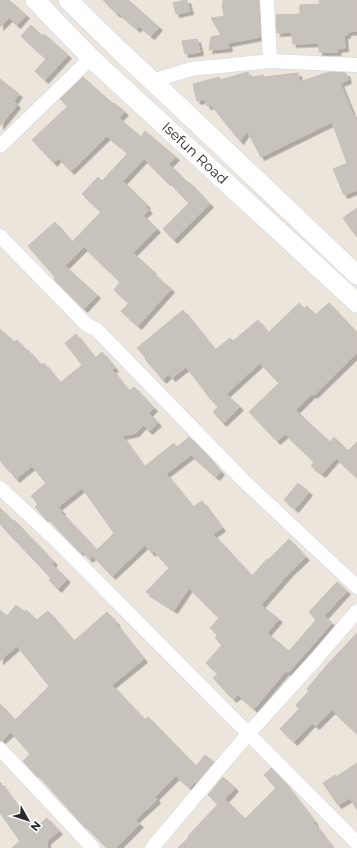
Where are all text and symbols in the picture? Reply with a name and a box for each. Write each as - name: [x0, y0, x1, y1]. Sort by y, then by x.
- street label: Isefun Road: [158, 118, 232, 188]
- north arrow: [8, 800, 48, 840]
- text: N: [28, 818, 44, 834]

